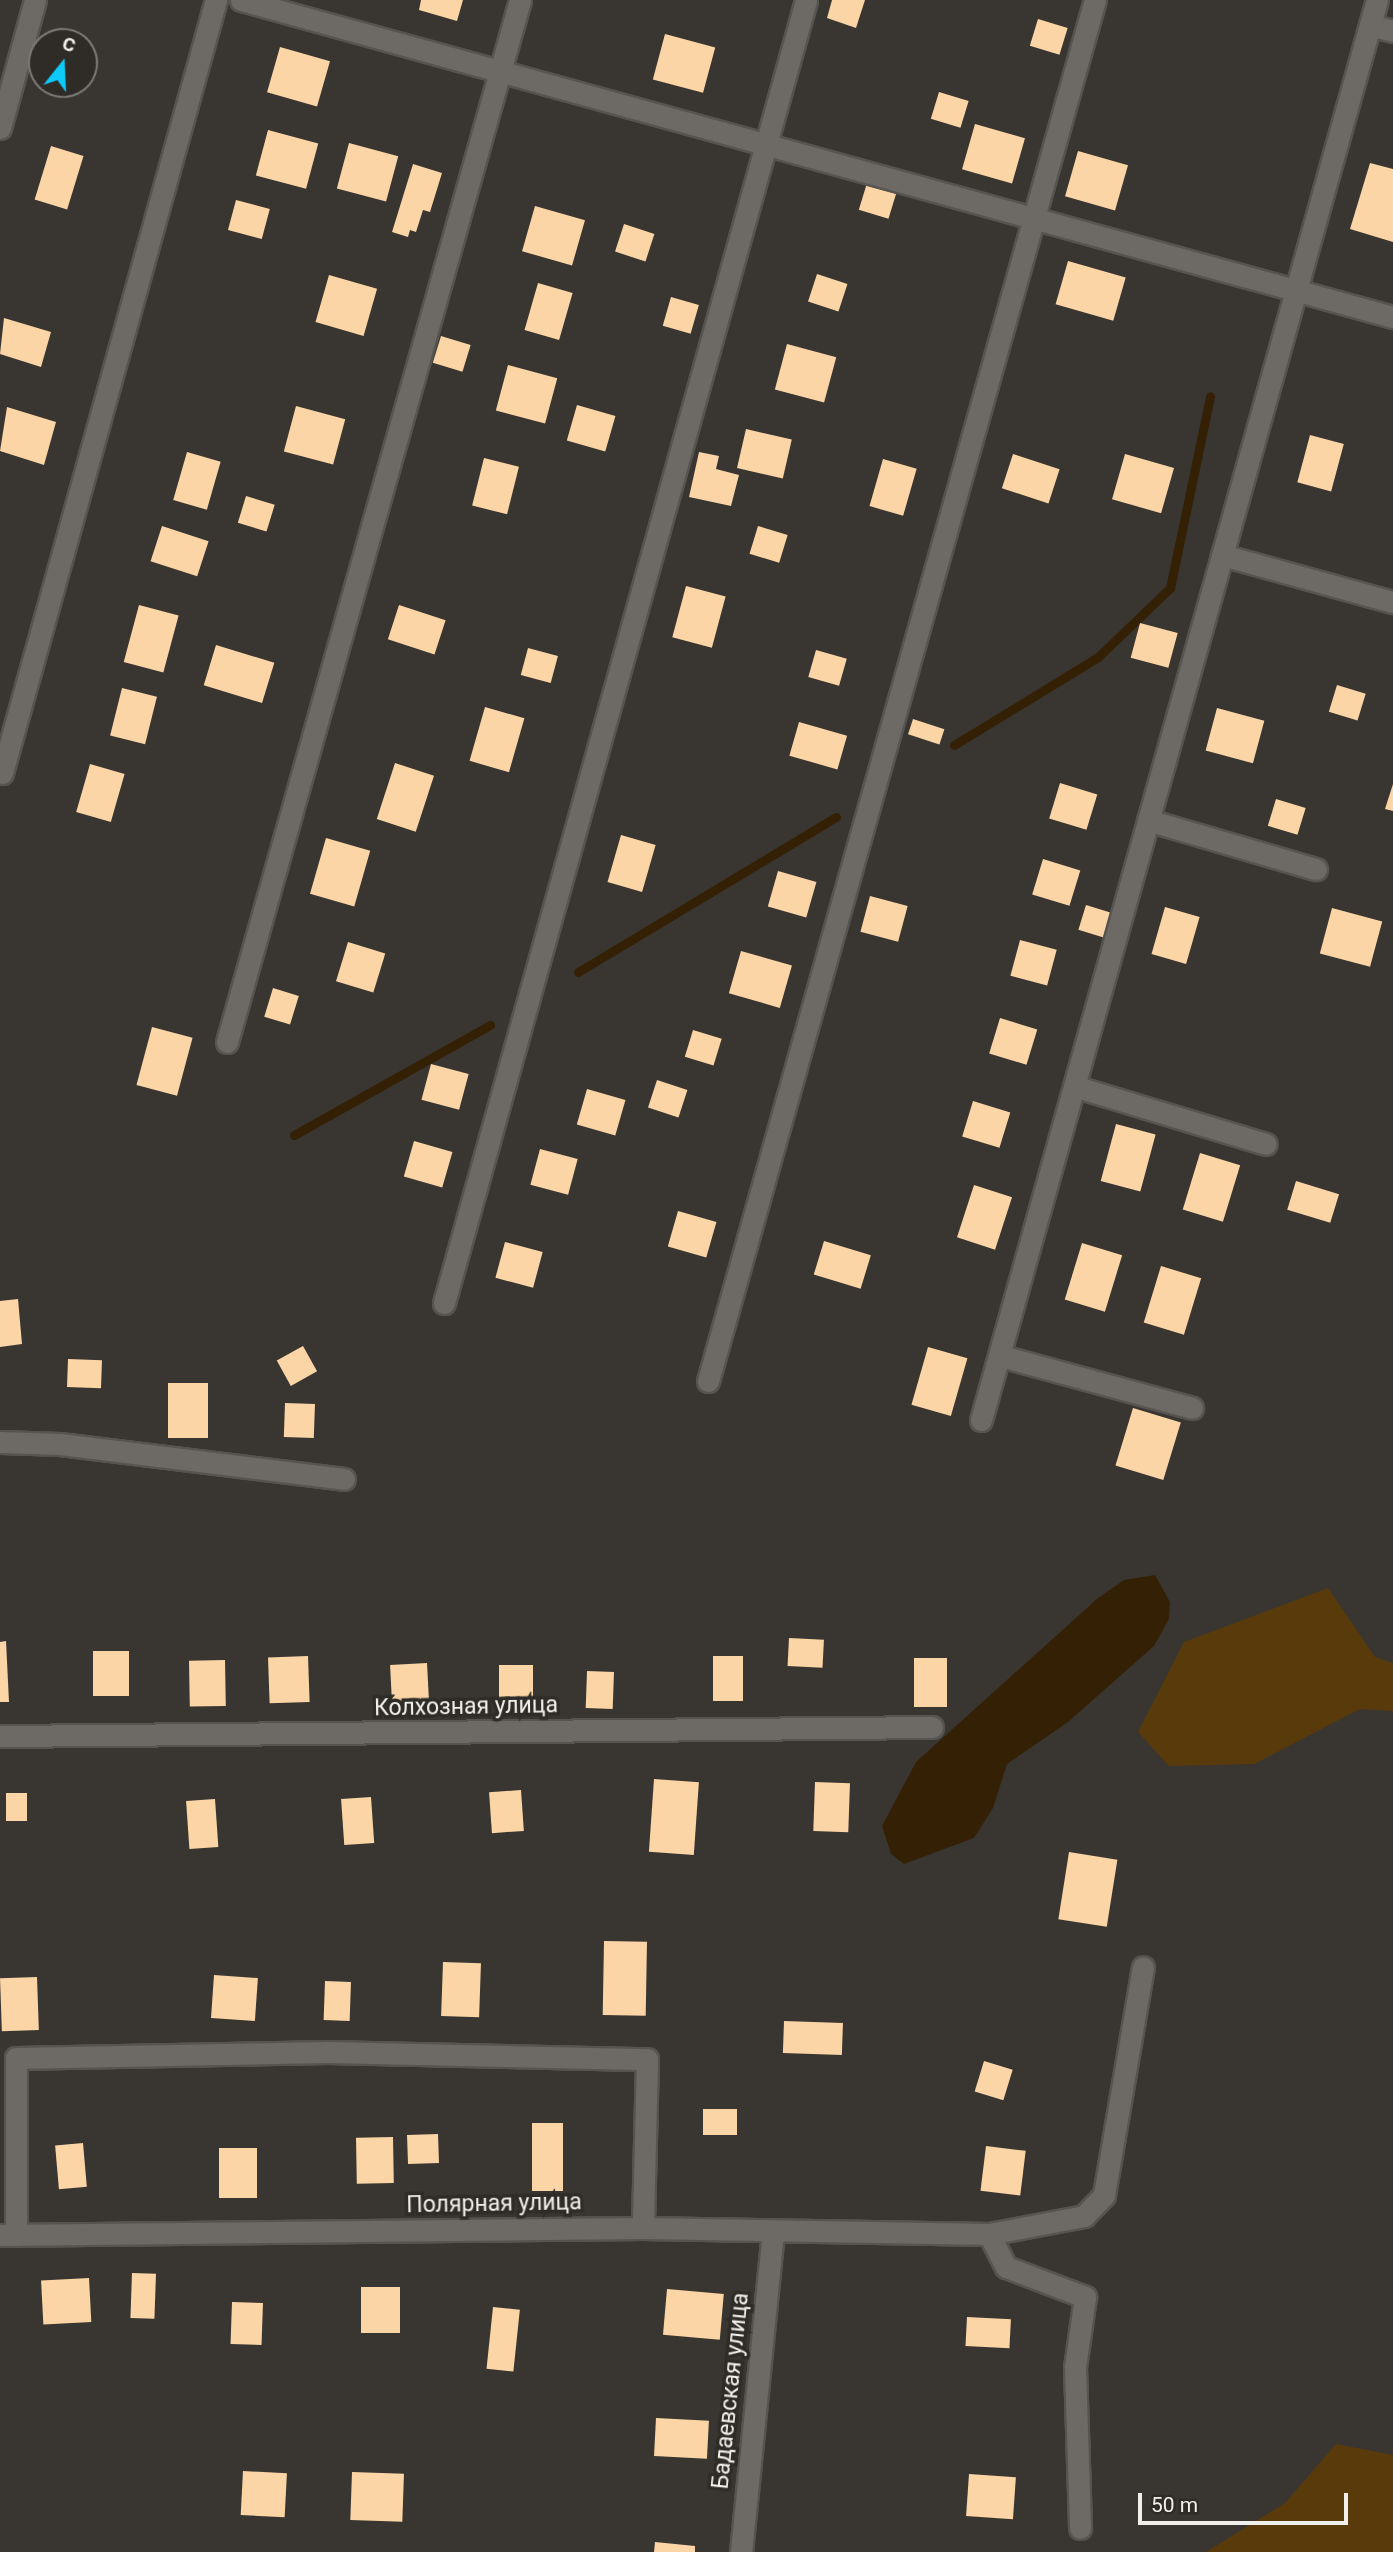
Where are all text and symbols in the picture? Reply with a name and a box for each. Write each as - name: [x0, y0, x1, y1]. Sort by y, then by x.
- north arrow: [28, 28, 98, 98]
- text: С: [60, 32, 78, 57]
- street label: Колхозная улица: [374, 1692, 558, 1722]
- street label: Полярная улица: [406, 2189, 582, 2219]
- street label: Бадаевская улица: [707, 2291, 755, 2491]
- scale bar: [1141, 2478, 1351, 2522]
- text: 50 m: [1151, 2493, 1198, 2517]

